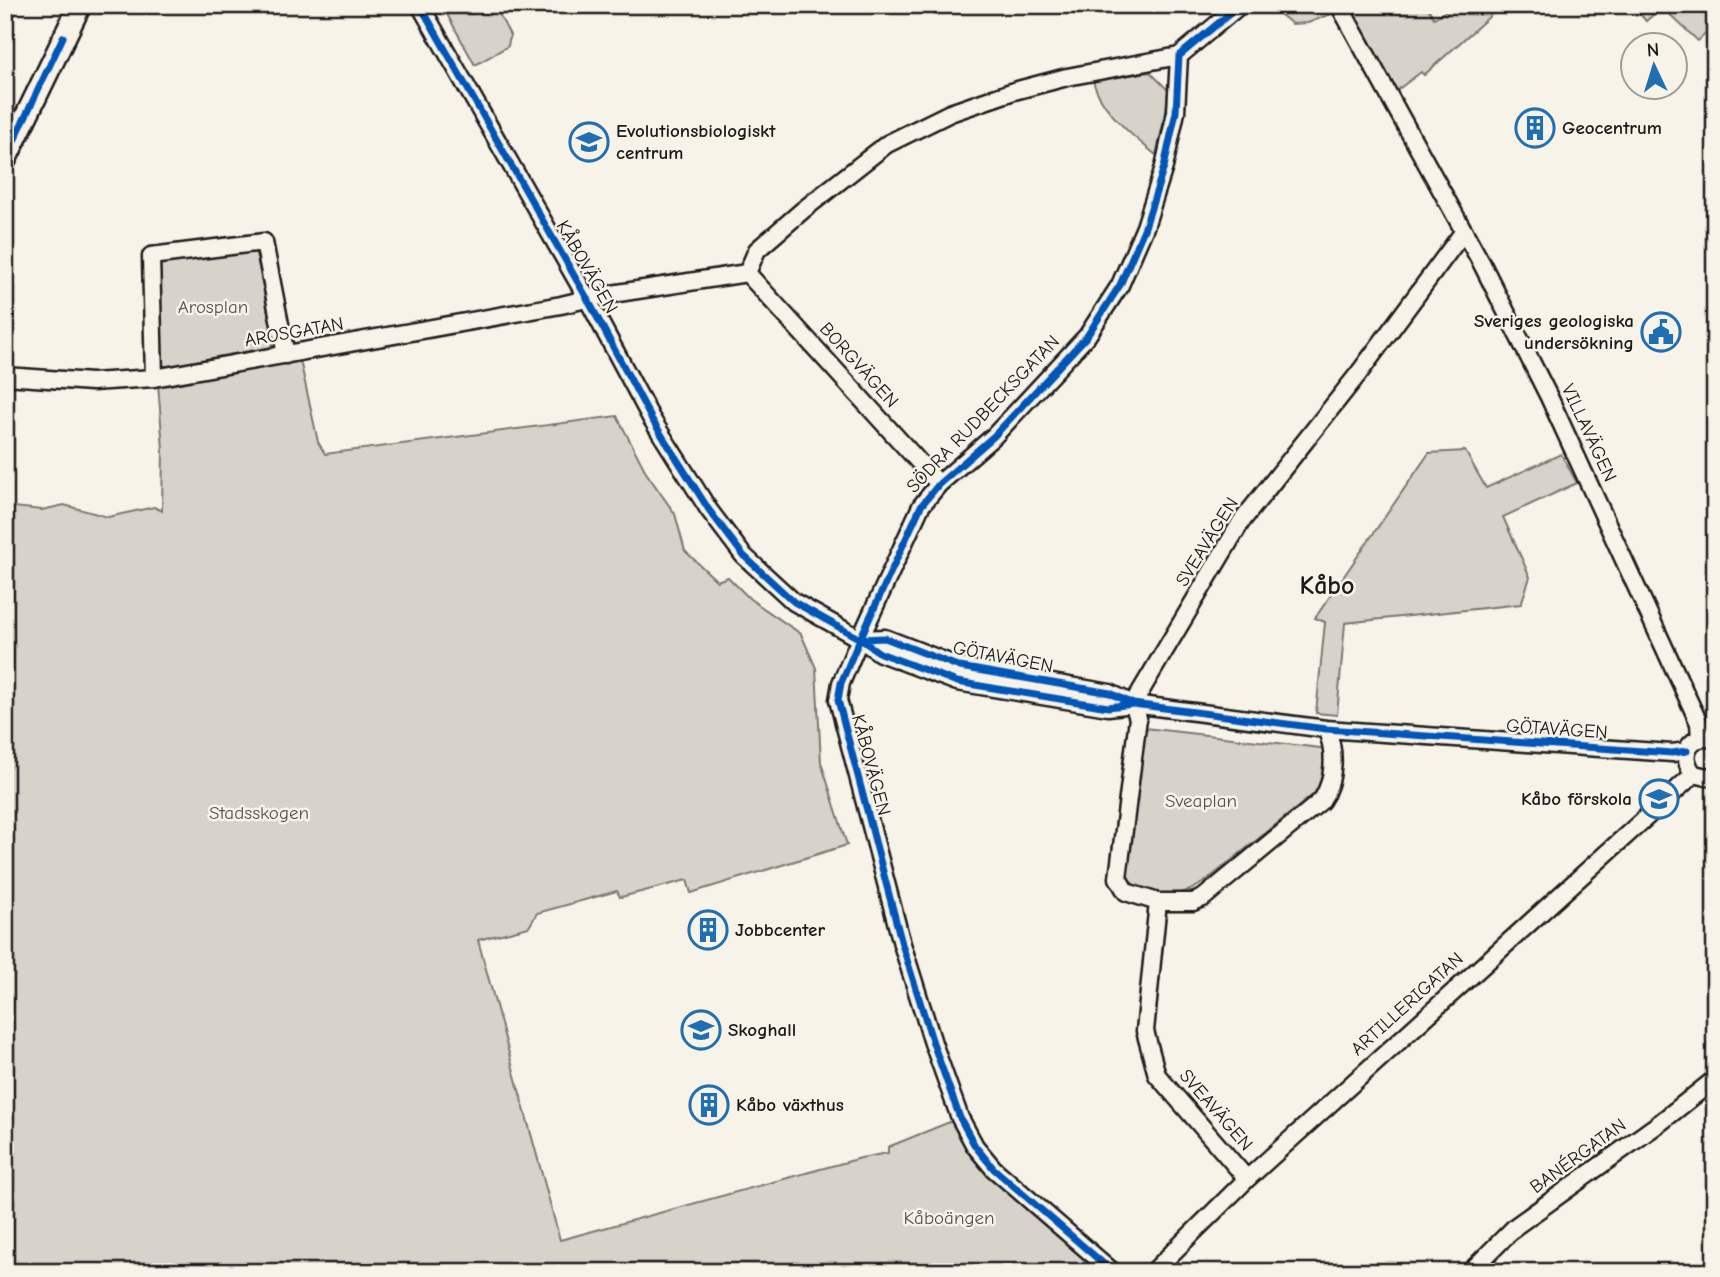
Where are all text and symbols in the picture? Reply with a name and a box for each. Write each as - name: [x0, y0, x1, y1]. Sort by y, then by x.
- north arrow: [1618, 32, 1688, 102]
- text: N: [1646, 39, 1660, 61]
- building icon: Geocentrum: [1514, 107, 1556, 149]
- place label: Geocentrum: [1562, 117, 1662, 139]
- place label: Evolutionsbiologiskt centrum: [616, 120, 776, 164]
- school or university icon: Evolutionsbiologiskt centrum: [568, 121, 610, 163]
- street label: KÅBOVÄGEN: [552, 217, 622, 317]
- park label: Arosplan: [178, 296, 248, 318]
- place label: Sveriges geologiska undersökning: [1474, 310, 1634, 354]
- public building icon: Sveriges geologiska undersökning: [1640, 311, 1682, 353]
- street label: AROSGATAN: [243, 312, 345, 352]
- street label: BORGVÄGEN: [815, 318, 903, 412]
- street label: SÖDRA RUDBECKSGATAN: [902, 331, 1064, 497]
- street label: VILLAVÄGEN: [1557, 381, 1621, 485]
- street label: SVEAVÄGEN: [1171, 493, 1243, 591]
- district label: Kåbo: [1300, 571, 1354, 601]
- street label: GÖTAVÄGEN: [951, 636, 1055, 678]
- street label: KÅBOVÄGEN: [847, 712, 895, 818]
- street label: GÖTAVÄGEN: [1505, 714, 1609, 744]
- school or university icon: Kåbo förskola: [1638, 778, 1680, 820]
- place label: Kåbo förskola: [1521, 788, 1632, 810]
- park label: Sveaplan: [1165, 790, 1237, 812]
- park label: Stadsskogen: [209, 802, 309, 824]
- building icon: Jobbcenter: [687, 909, 729, 951]
- place label: Jobbcenter: [735, 919, 825, 941]
- street label: ARTILLERIGATAN: [1346, 948, 1468, 1060]
- school or university icon: Skoghall: [680, 1009, 722, 1051]
- place label: Skoghall: [728, 1019, 796, 1041]
- street label: SVEAVÄGEN: [1175, 1065, 1257, 1155]
- building icon: Kåbo växthus: [688, 1084, 730, 1126]
- place label: Kåbo växthus: [736, 1094, 844, 1116]
- street label: BANÉRGATAN: [1526, 1114, 1630, 1198]
- park label: Kåboängen: [903, 1207, 995, 1229]

